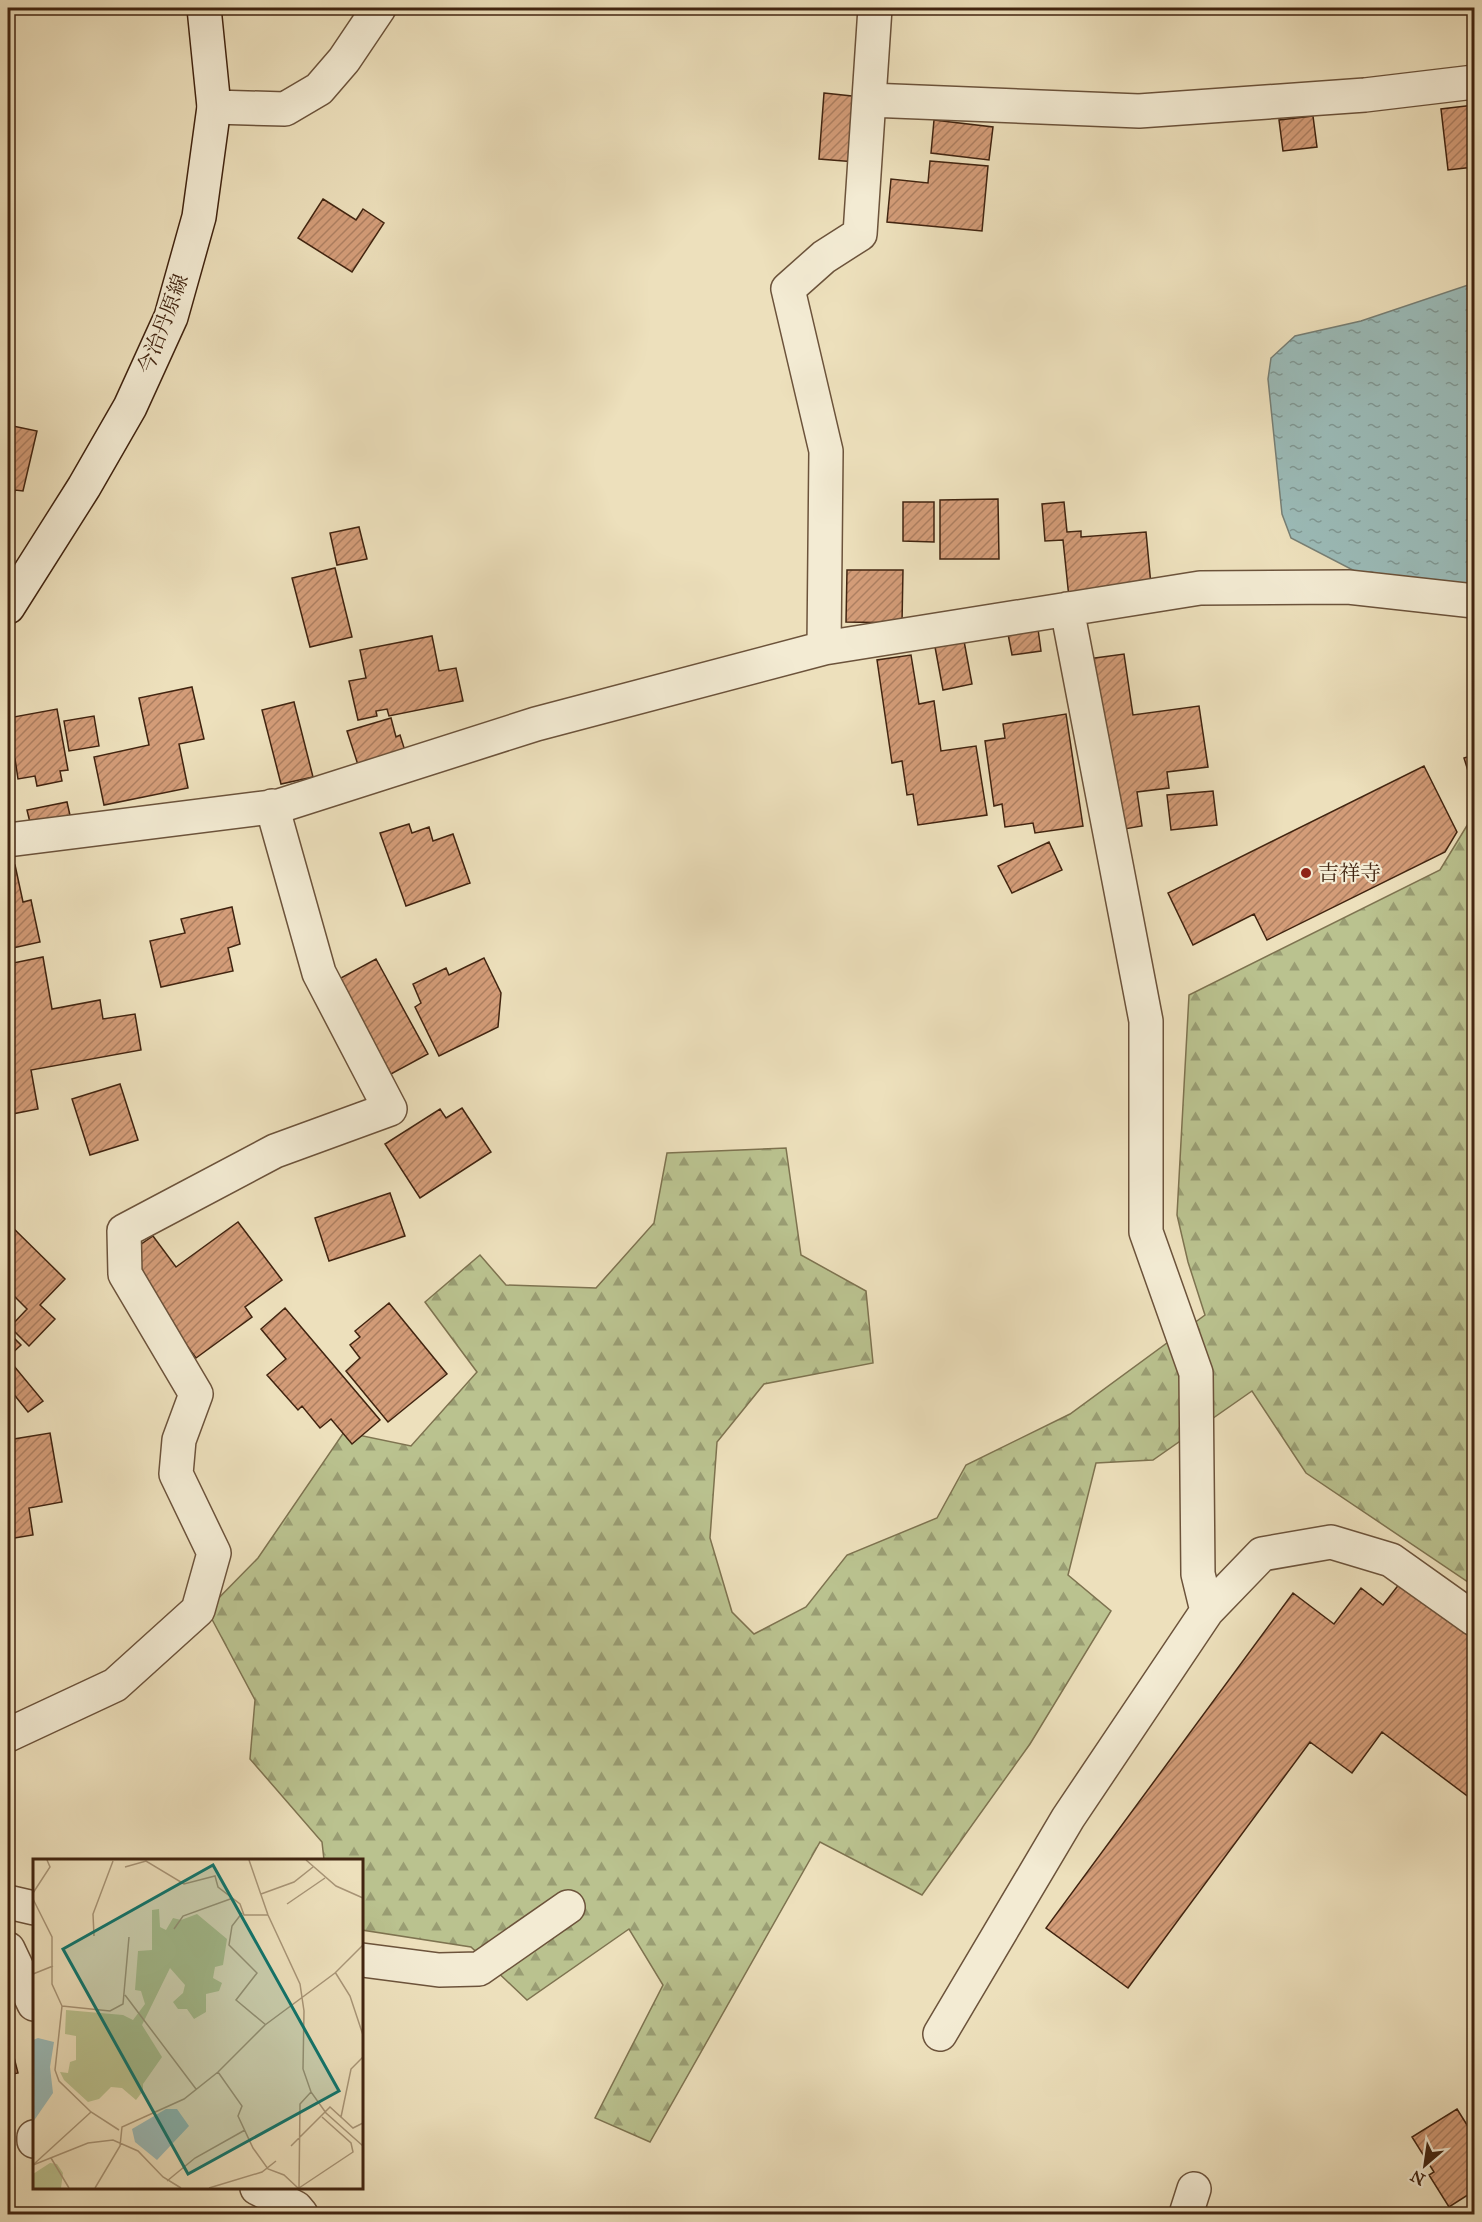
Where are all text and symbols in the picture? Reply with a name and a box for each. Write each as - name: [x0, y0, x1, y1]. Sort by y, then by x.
- street label: 今治丹原線: [132, 270, 194, 378]
- place label: 吉祥寺: [1318, 860, 1381, 886]
- marker: 吉祥寺: [1299, 866, 1313, 880]
- inset map: [33, 1859, 363, 2189]
- north arrow: [1395, 2135, 1455, 2195]
- text: N: [1407, 2166, 1429, 2189]

